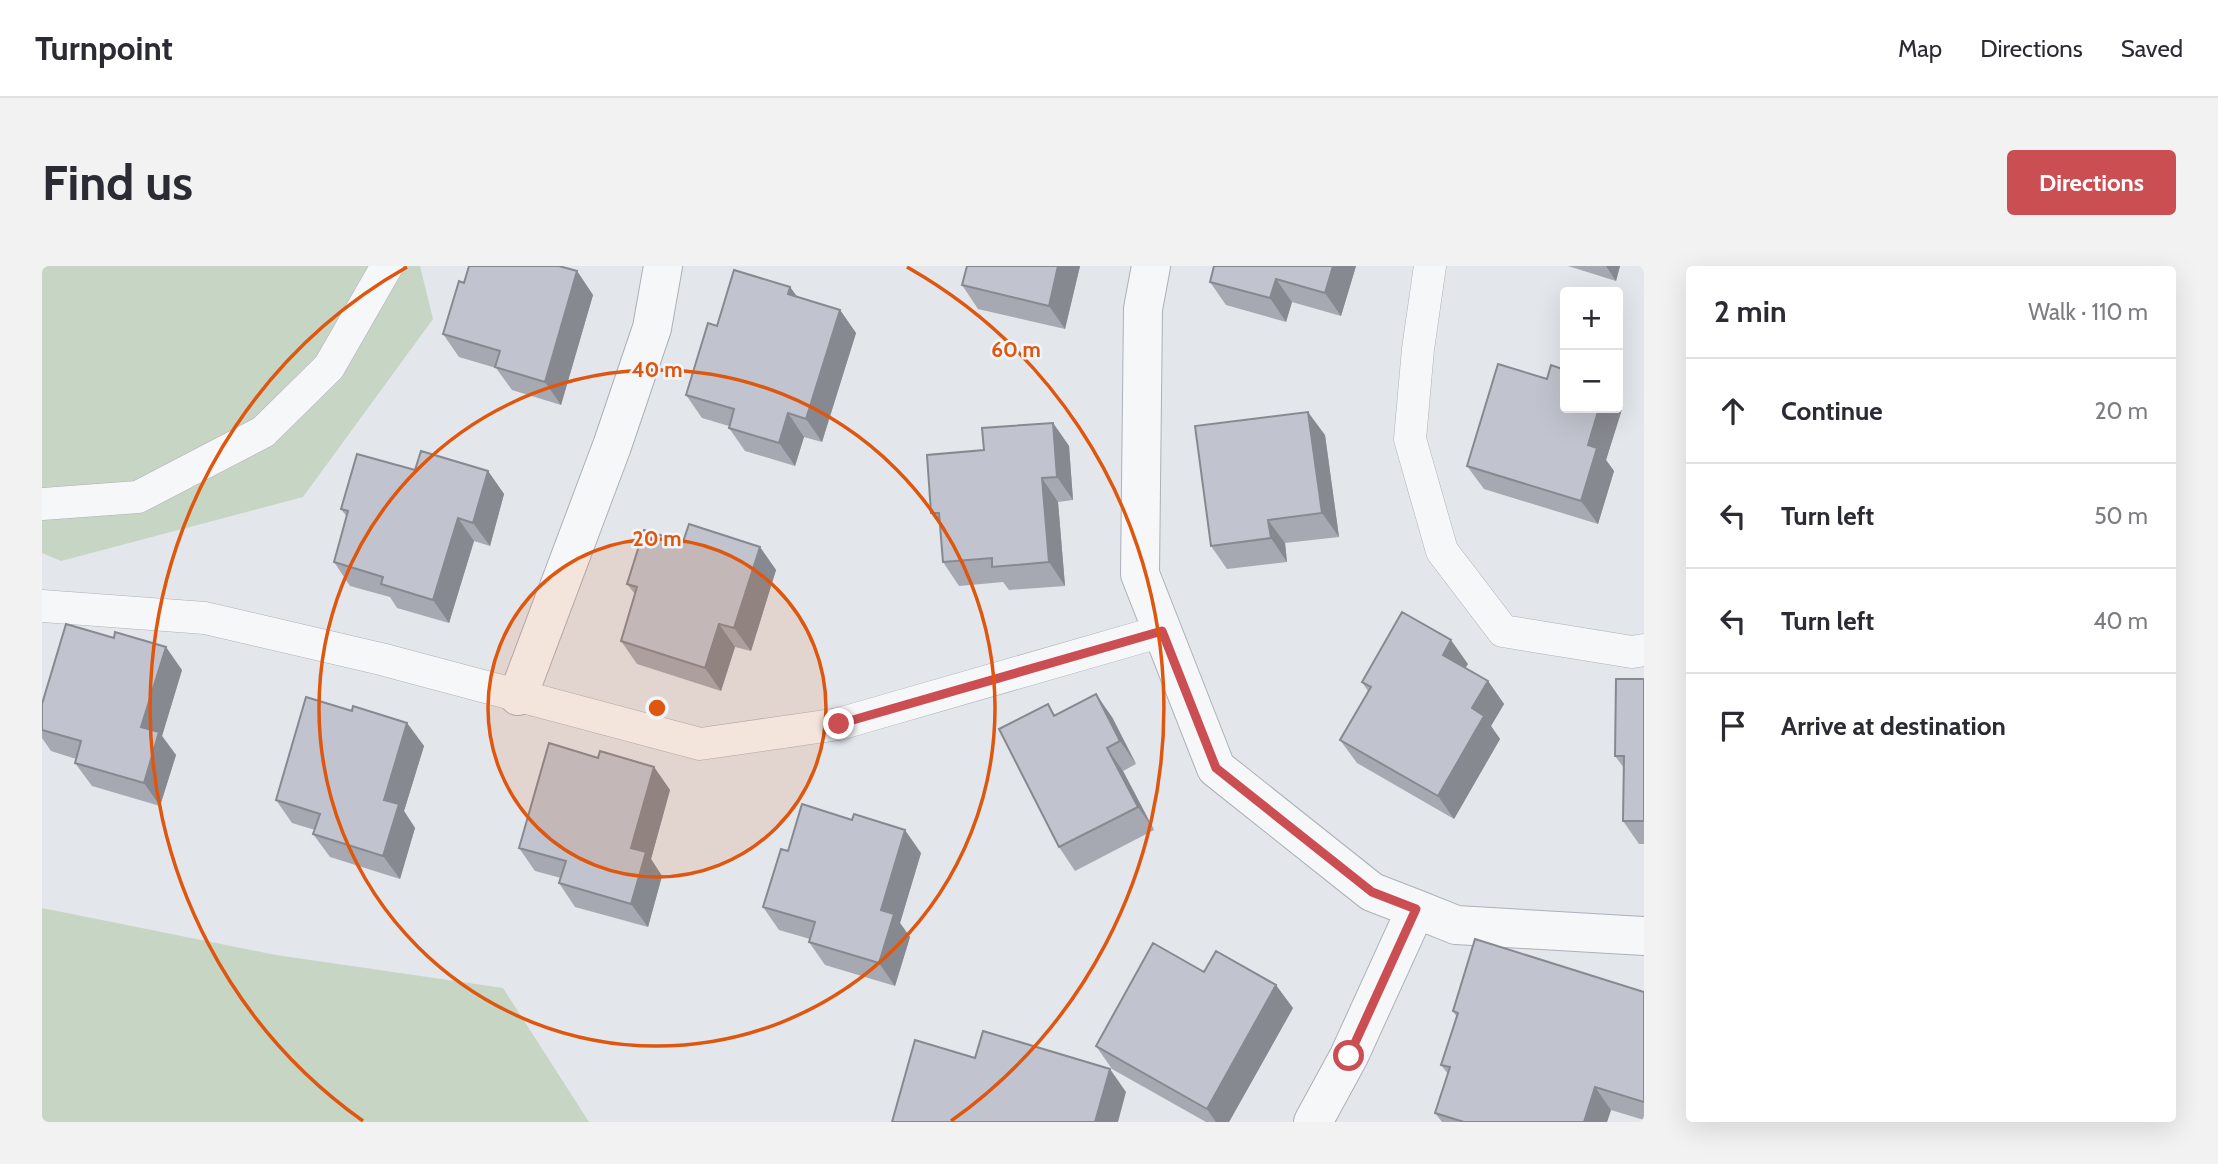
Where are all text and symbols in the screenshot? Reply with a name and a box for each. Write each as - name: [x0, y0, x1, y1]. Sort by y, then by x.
- text: Turnpoint: [35, 28, 173, 68]
- text: Map: [1898, 34, 1942, 63]
- text: Directions: [1980, 34, 2083, 63]
- text: Saved: [2121, 34, 2183, 63]
- button: Directions: [2007, 150, 2176, 215]
- text: Find us: [42, 153, 193, 212]
- map controls: [1560, 287, 1623, 413]
- button: +: [1560, 287, 1623, 350]
- text: 2 min: [1714, 293, 1786, 330]
- text: Walk · 110 m: [2028, 298, 2148, 326]
- text: 60 m: [991, 337, 1041, 362]
- button: −: [1560, 350, 1623, 413]
- text: 40 m: [632, 357, 682, 382]
- icon: ahead: [1714, 392, 1752, 430]
- text: Continue: [1781, 395, 1883, 427]
- text: 20 m: [2095, 397, 2148, 425]
- icon: left: [1714, 497, 1752, 535]
- text: Turn left: [1781, 500, 1874, 532]
- text: 50 m: [2094, 502, 2148, 530]
- text: 20 m: [633, 526, 681, 551]
- icon: left: [1714, 602, 1752, 640]
- text: Turn left: [1781, 605, 1874, 637]
- text: 40 m: [2093, 607, 2148, 635]
- centre of rings: [645, 696, 669, 720]
- icon: arrive: [1714, 707, 1752, 745]
- route end: [823, 708, 854, 739]
- text: Arrive at destination: [1781, 710, 2006, 742]
- route start: [1333, 1040, 1364, 1071]

